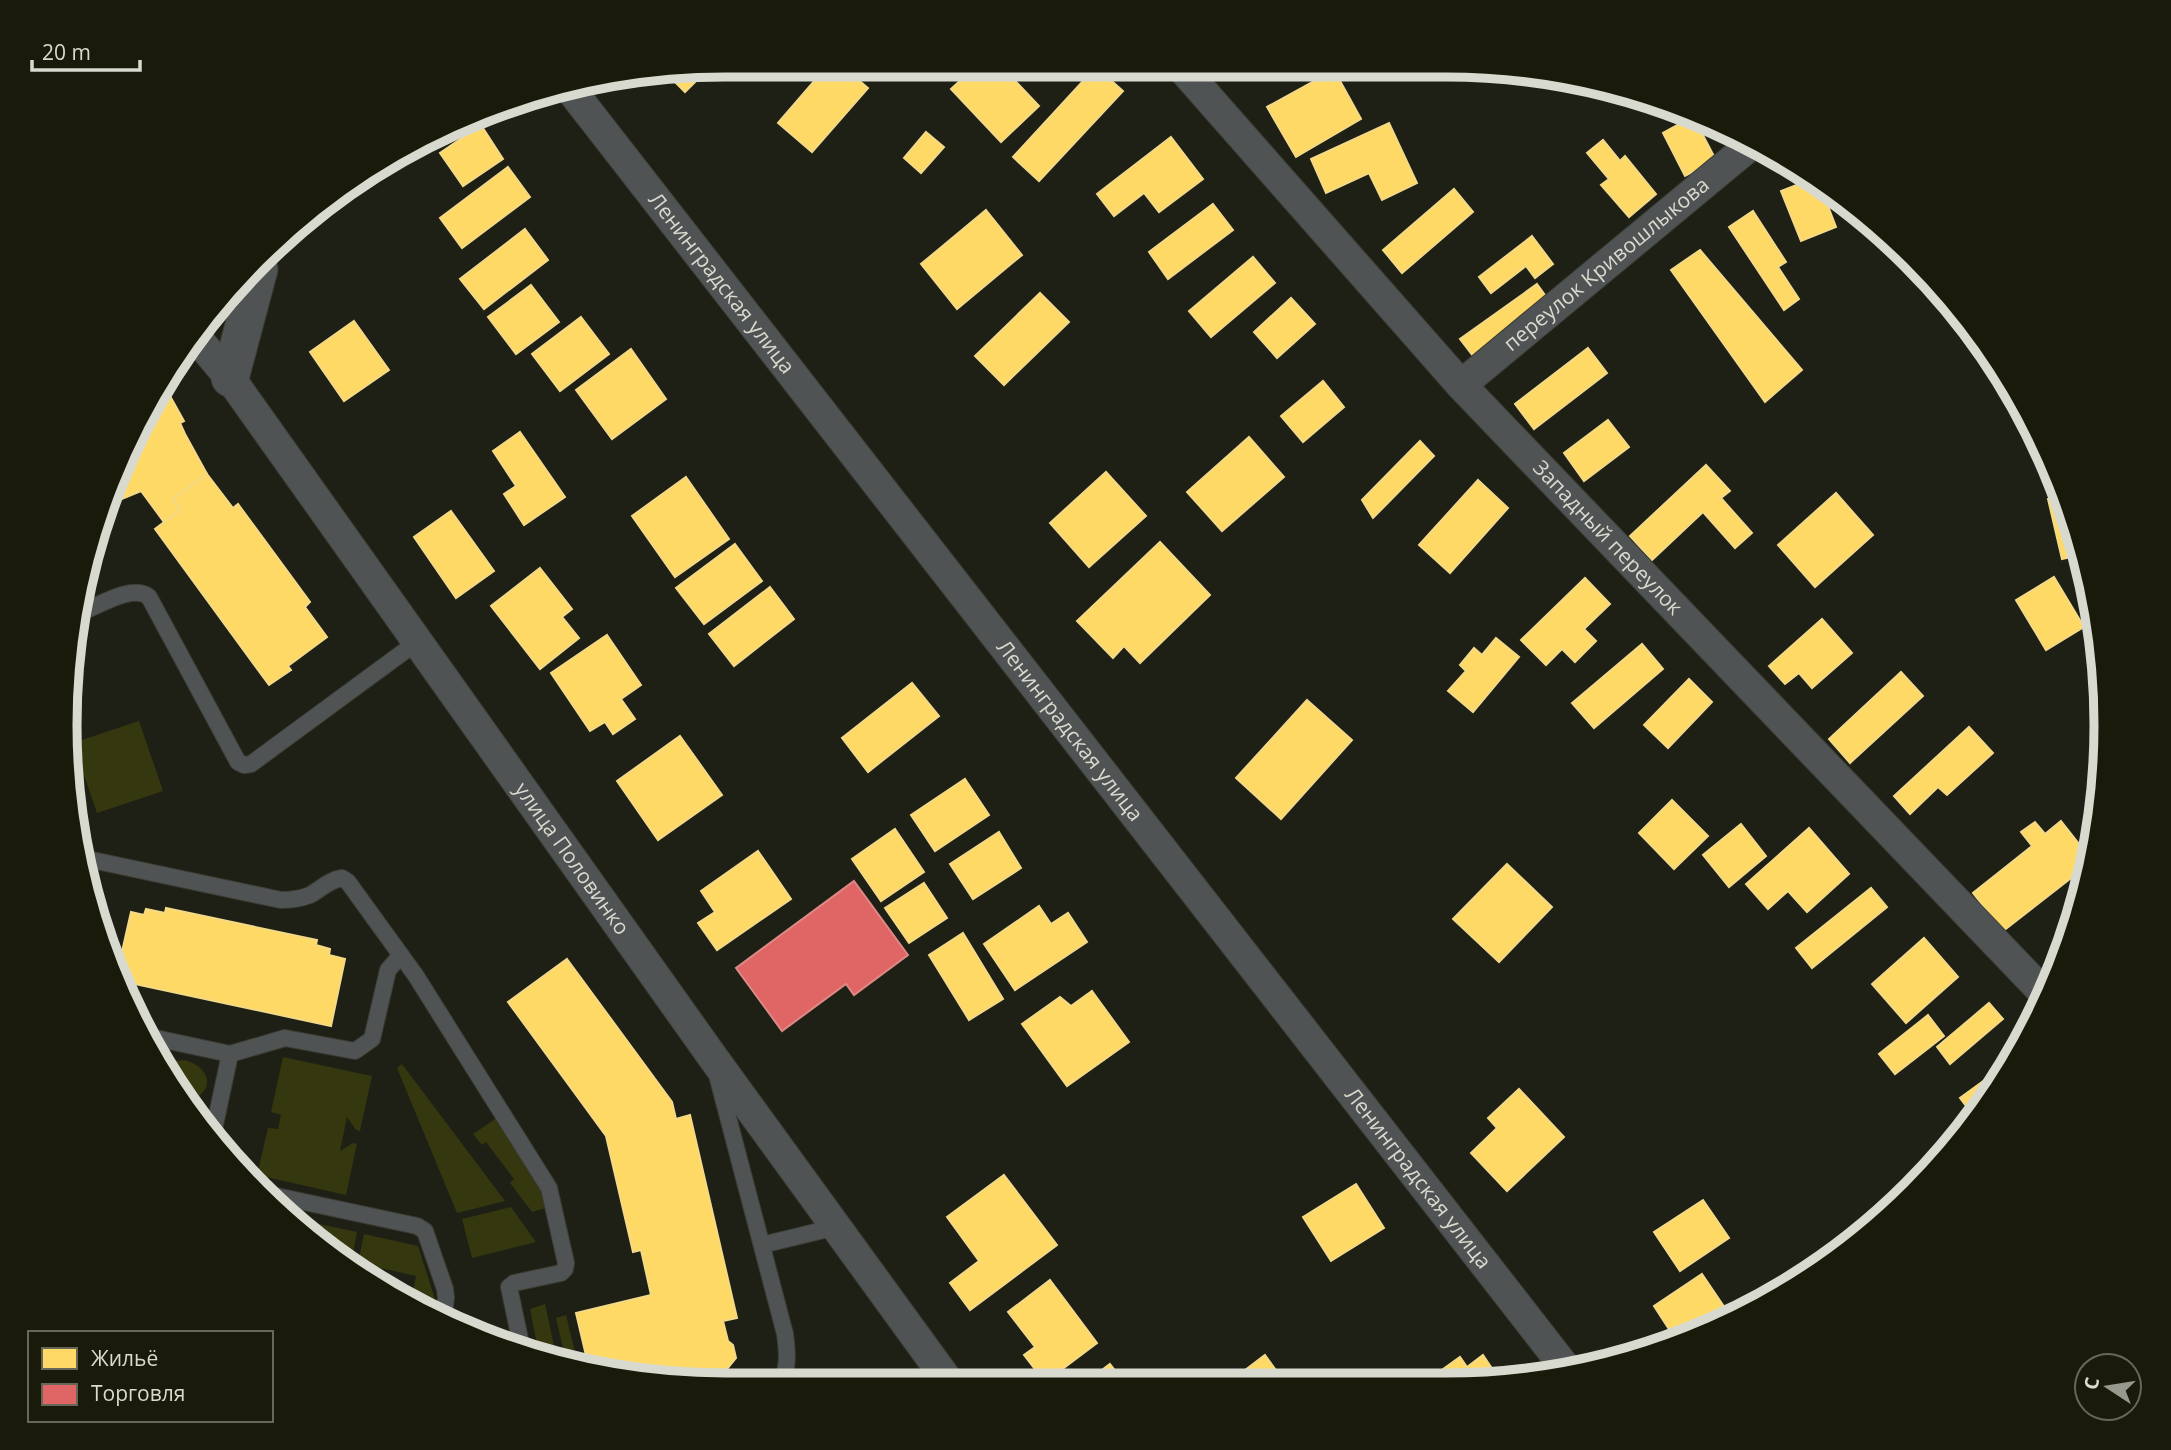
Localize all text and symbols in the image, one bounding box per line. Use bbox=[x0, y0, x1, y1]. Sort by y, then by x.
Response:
scale bar bbox=[32, 28, 140, 72]
text: 20 m bbox=[42, 38, 91, 66]
street label: переулок Кривошлыкова bbox=[1497, 170, 1714, 357]
street label: Ленинградская улица bbox=[643, 186, 802, 379]
street label: Западный переулок bbox=[1527, 454, 1689, 621]
street label: Ленинградская улица bbox=[991, 634, 1150, 827]
street label: улица Половинко bbox=[509, 776, 636, 940]
street label: Ленинградская улица bbox=[1339, 1081, 1498, 1274]
legend bbox=[28, 1331, 273, 1422]
text: Жильё bbox=[91, 1344, 158, 1372]
north arrow bbox=[2073, 1352, 2143, 1422]
text: С bbox=[2077, 1375, 2105, 1392]
text: Торговля bbox=[91, 1379, 185, 1407]

